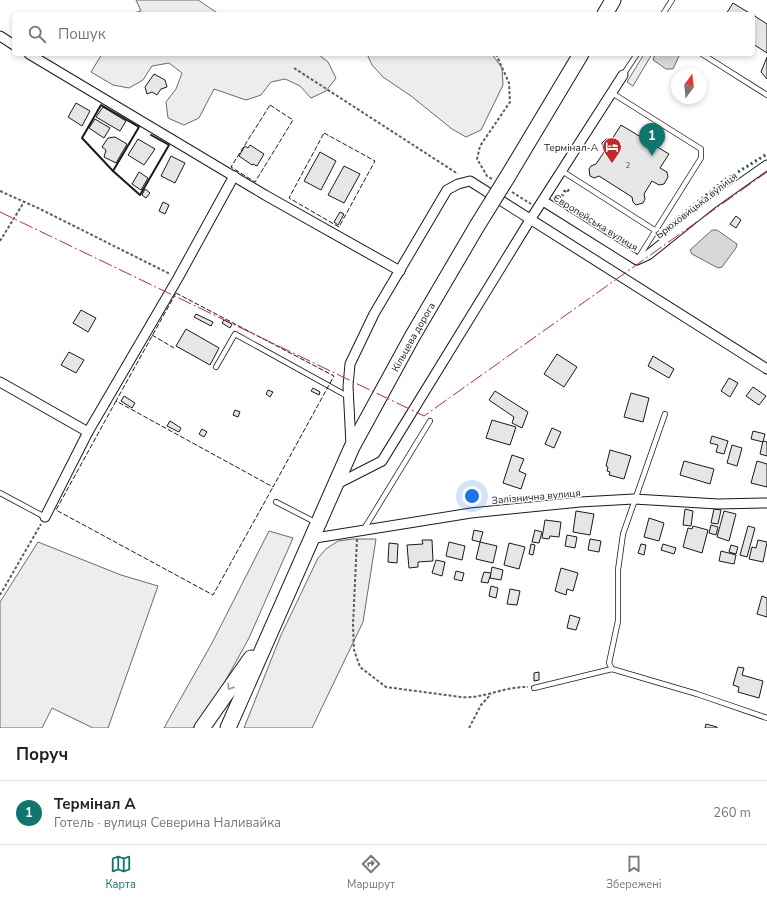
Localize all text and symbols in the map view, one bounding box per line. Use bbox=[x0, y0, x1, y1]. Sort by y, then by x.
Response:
search box bbox=[12, 12, 755, 56]
icon: search bbox=[26, 23, 48, 45]
text: Пошук bbox=[58, 24, 106, 44]
north arrow bbox=[671, 68, 707, 104]
pin: 1 bbox=[639, 123, 665, 156]
hotel icon: Термінал-А bbox=[601, 136, 623, 164]
place label: Термінал-А bbox=[544, 141, 599, 155]
house number: 2 bbox=[626, 160, 631, 171]
street label: Брюховицька вулиця bbox=[653, 169, 740, 242]
street label: Європейська вулиця bbox=[550, 191, 641, 255]
street label: Кільцева дорога bbox=[388, 300, 439, 374]
your location bbox=[462, 486, 482, 506]
street label: Залізнична вулиця bbox=[491, 486, 581, 508]
one-way arrow bbox=[227, 683, 235, 690]
text: Поруч bbox=[16, 743, 68, 766]
text: Термінал А bbox=[54, 794, 136, 814]
text: 1 bbox=[25, 804, 33, 822]
text: 260 m bbox=[713, 804, 751, 822]
text: Готель · вулиця Северина Наливайка bbox=[54, 814, 281, 832]
tab: Карта bbox=[106, 853, 136, 892]
tab: Маршрут bbox=[347, 853, 395, 892]
tab: Збережені bbox=[606, 853, 661, 892]

